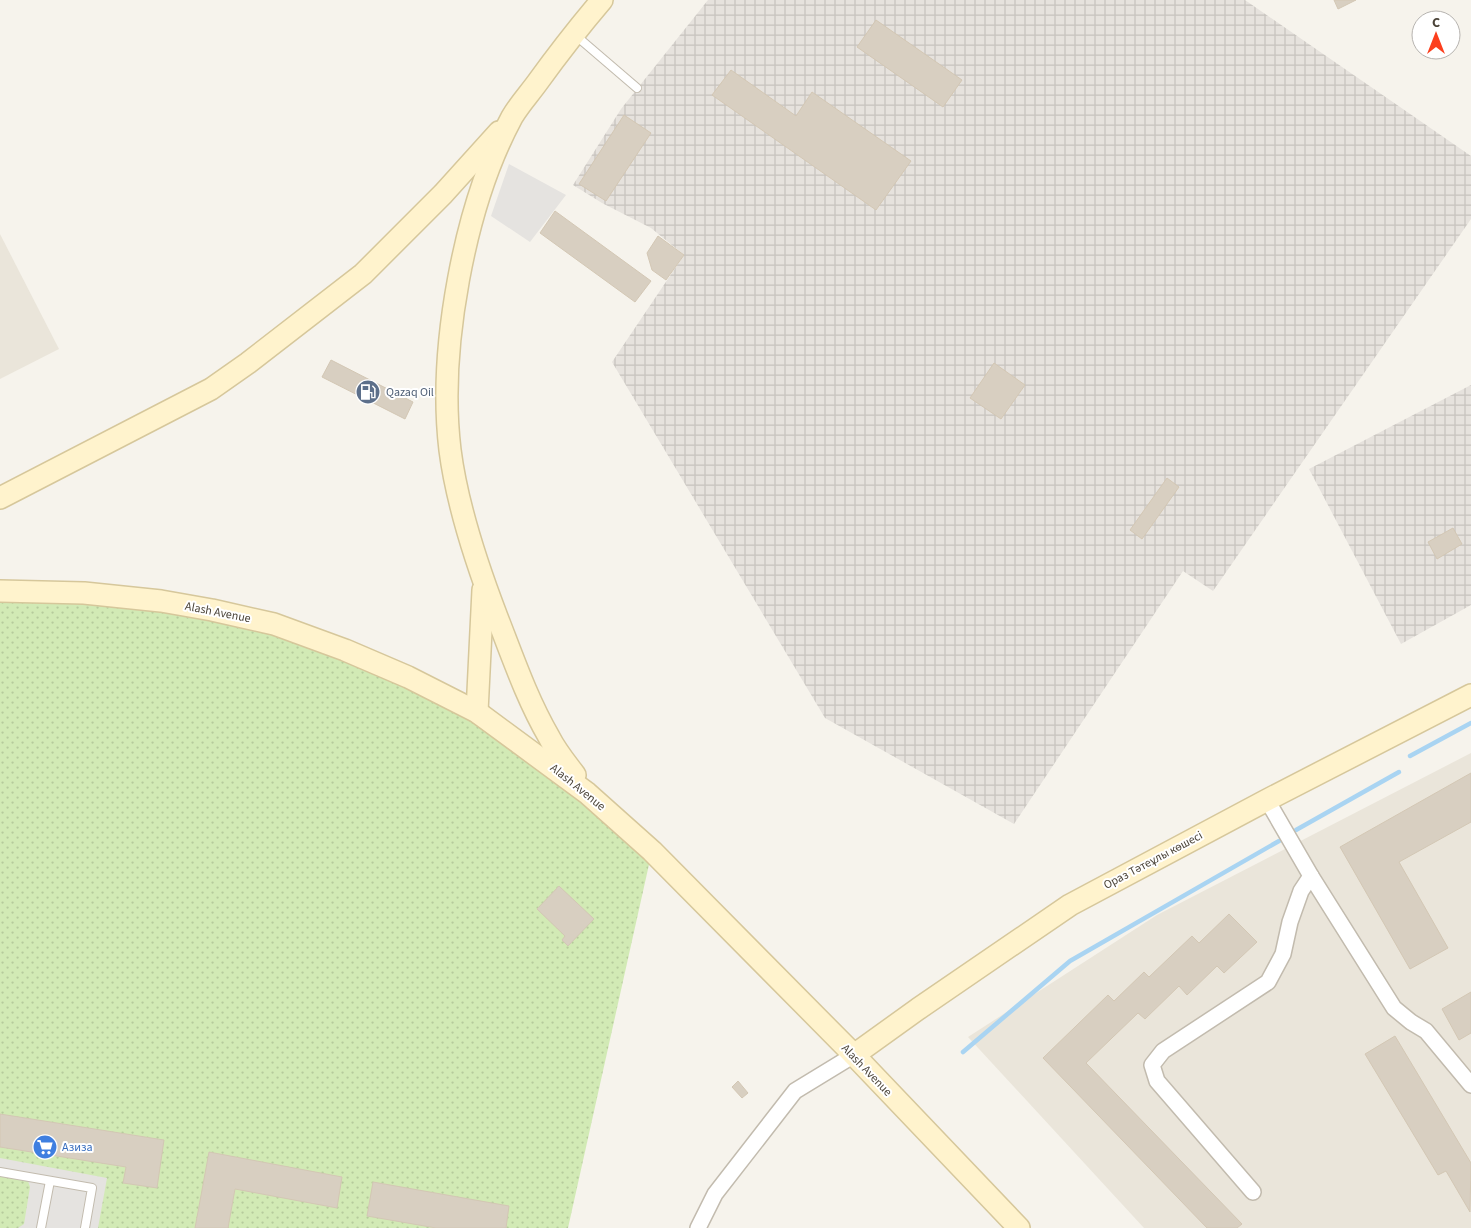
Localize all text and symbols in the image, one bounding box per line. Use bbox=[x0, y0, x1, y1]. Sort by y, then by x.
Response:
north arrow bbox=[1411, 10, 1461, 60]
text: С bbox=[1432, 13, 1440, 33]
fuel station icon: Qazaq Oil bbox=[355, 379, 381, 405]
place label: Qazaq Oil bbox=[386, 384, 434, 401]
street label: Alash Avenue bbox=[184, 598, 252, 627]
street label: Alash Avenue bbox=[546, 760, 609, 815]
street label: Ораз Тәтеұлы көшесі bbox=[1101, 827, 1206, 894]
street label: Alash Avenue bbox=[837, 1040, 896, 1100]
supermarket icon: Азиза bbox=[32, 1134, 58, 1160]
place label: Азиза bbox=[62, 1139, 92, 1156]

